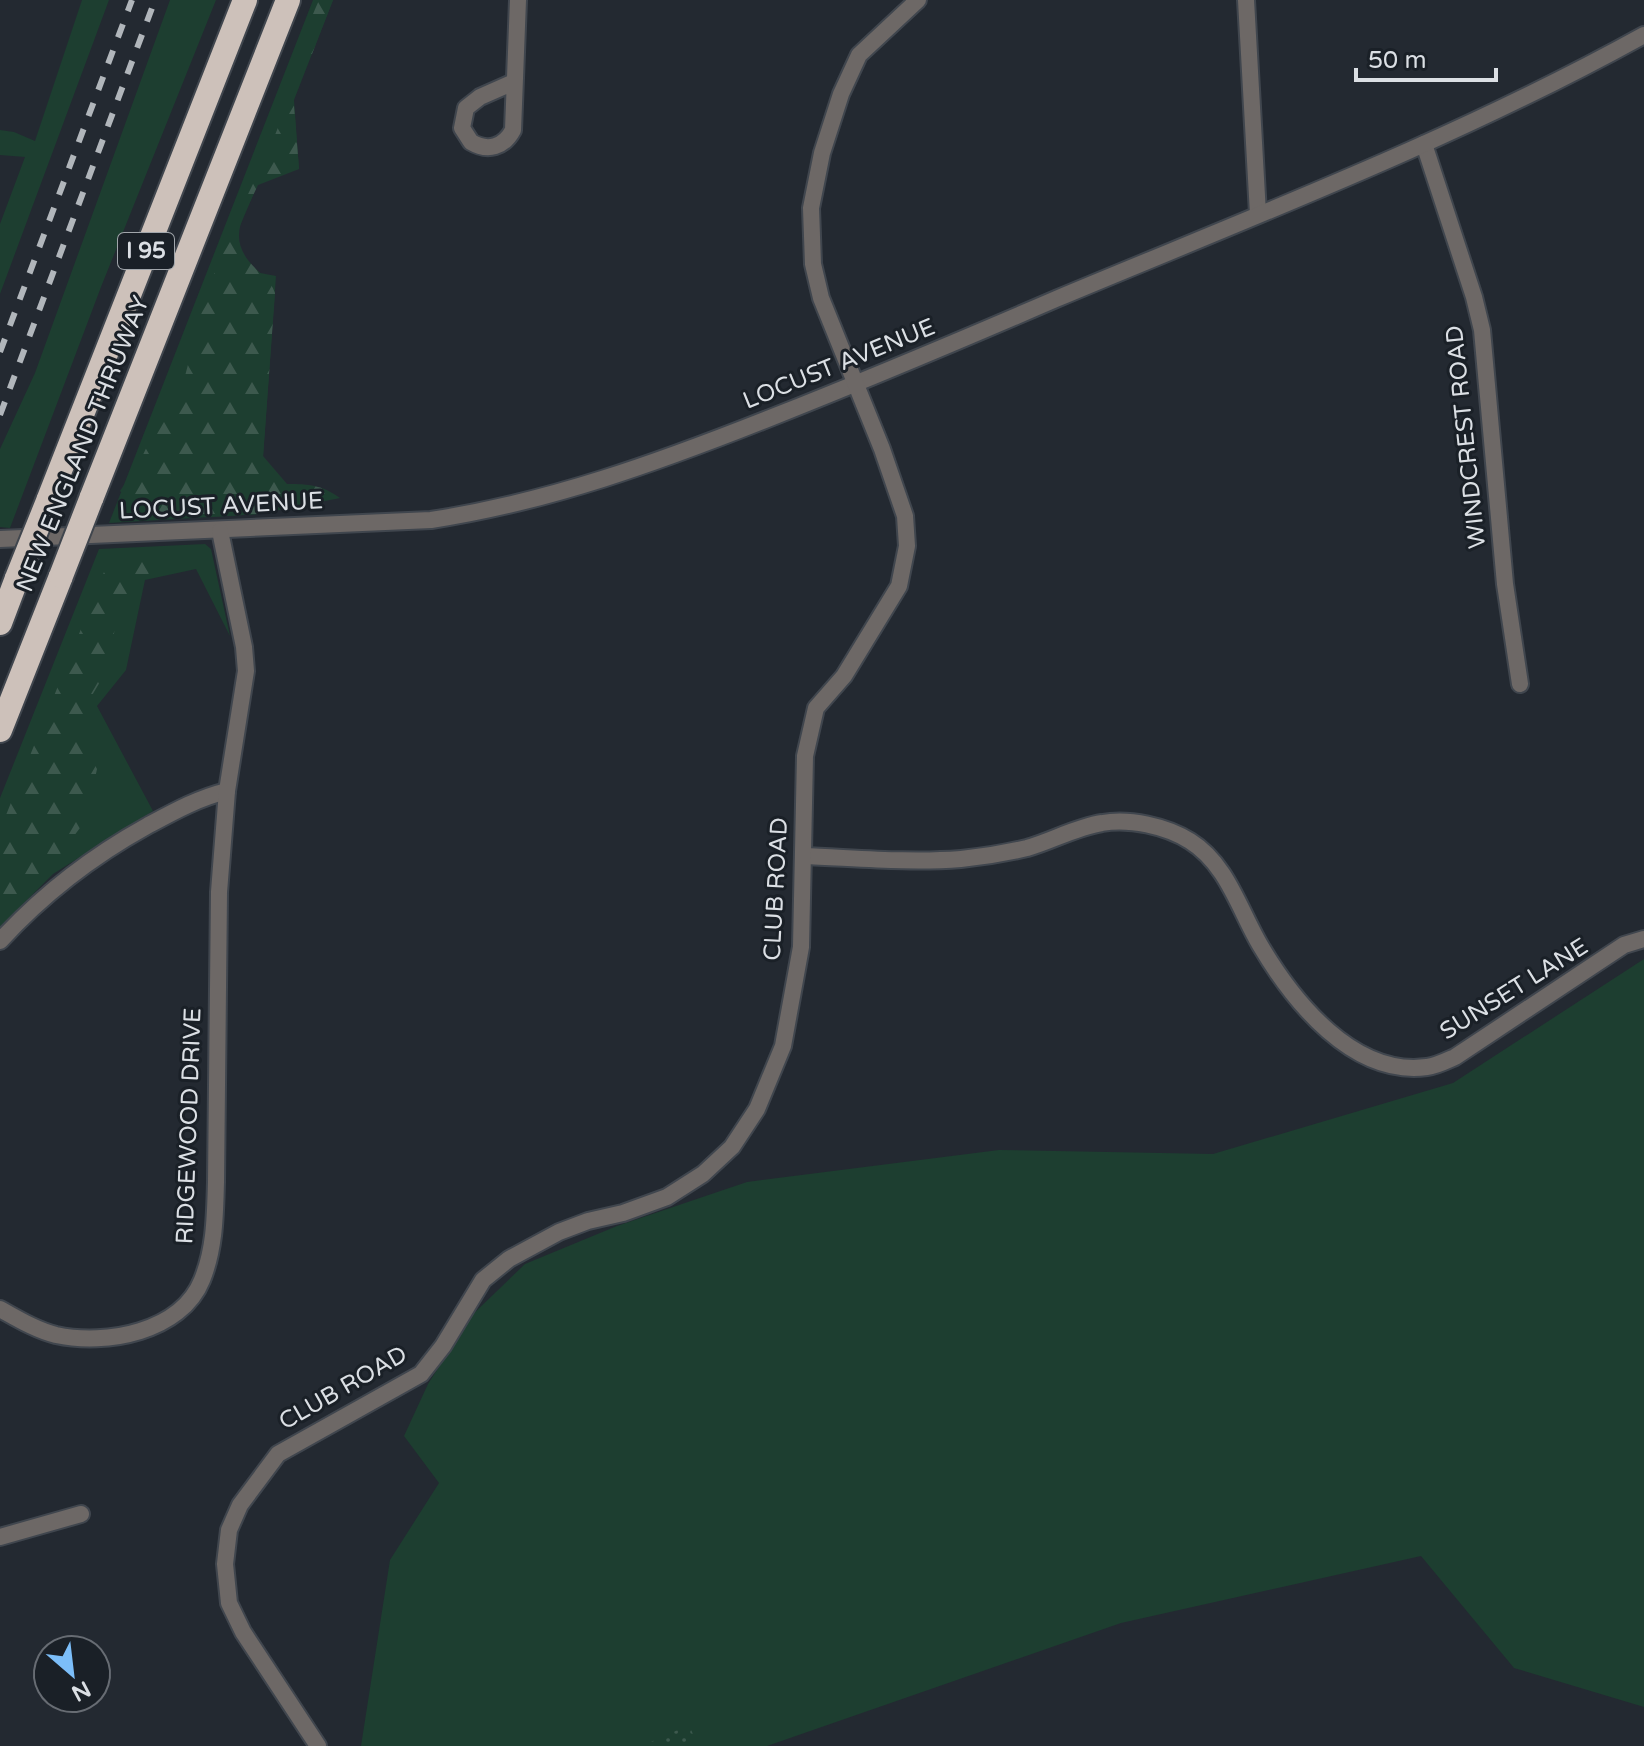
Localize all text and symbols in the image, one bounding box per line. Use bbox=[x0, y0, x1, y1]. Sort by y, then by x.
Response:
scale bar bbox=[1356, 32, 1496, 82]
text: 50 m bbox=[1368, 46, 1426, 75]
road number: I 95 bbox=[118, 233, 174, 269]
street label: NEW ENGLAND THRUWAY bbox=[10, 292, 156, 596]
street label: LOCUST AVENUE bbox=[739, 312, 939, 416]
street label: WINDCREST ROAD bbox=[1440, 324, 1492, 550]
street label: LOCUST AVENUE bbox=[118, 486, 324, 526]
street label: CLUB ROAD bbox=[758, 817, 794, 961]
street label: SUNSET LANE bbox=[1435, 932, 1593, 1046]
street label: RIDGEWOOD DRIVE bbox=[170, 1007, 208, 1245]
street label: CLUB ROAD bbox=[274, 1340, 412, 1436]
north arrow bbox=[32, 1634, 112, 1714]
text: N bbox=[67, 1675, 95, 1706]

